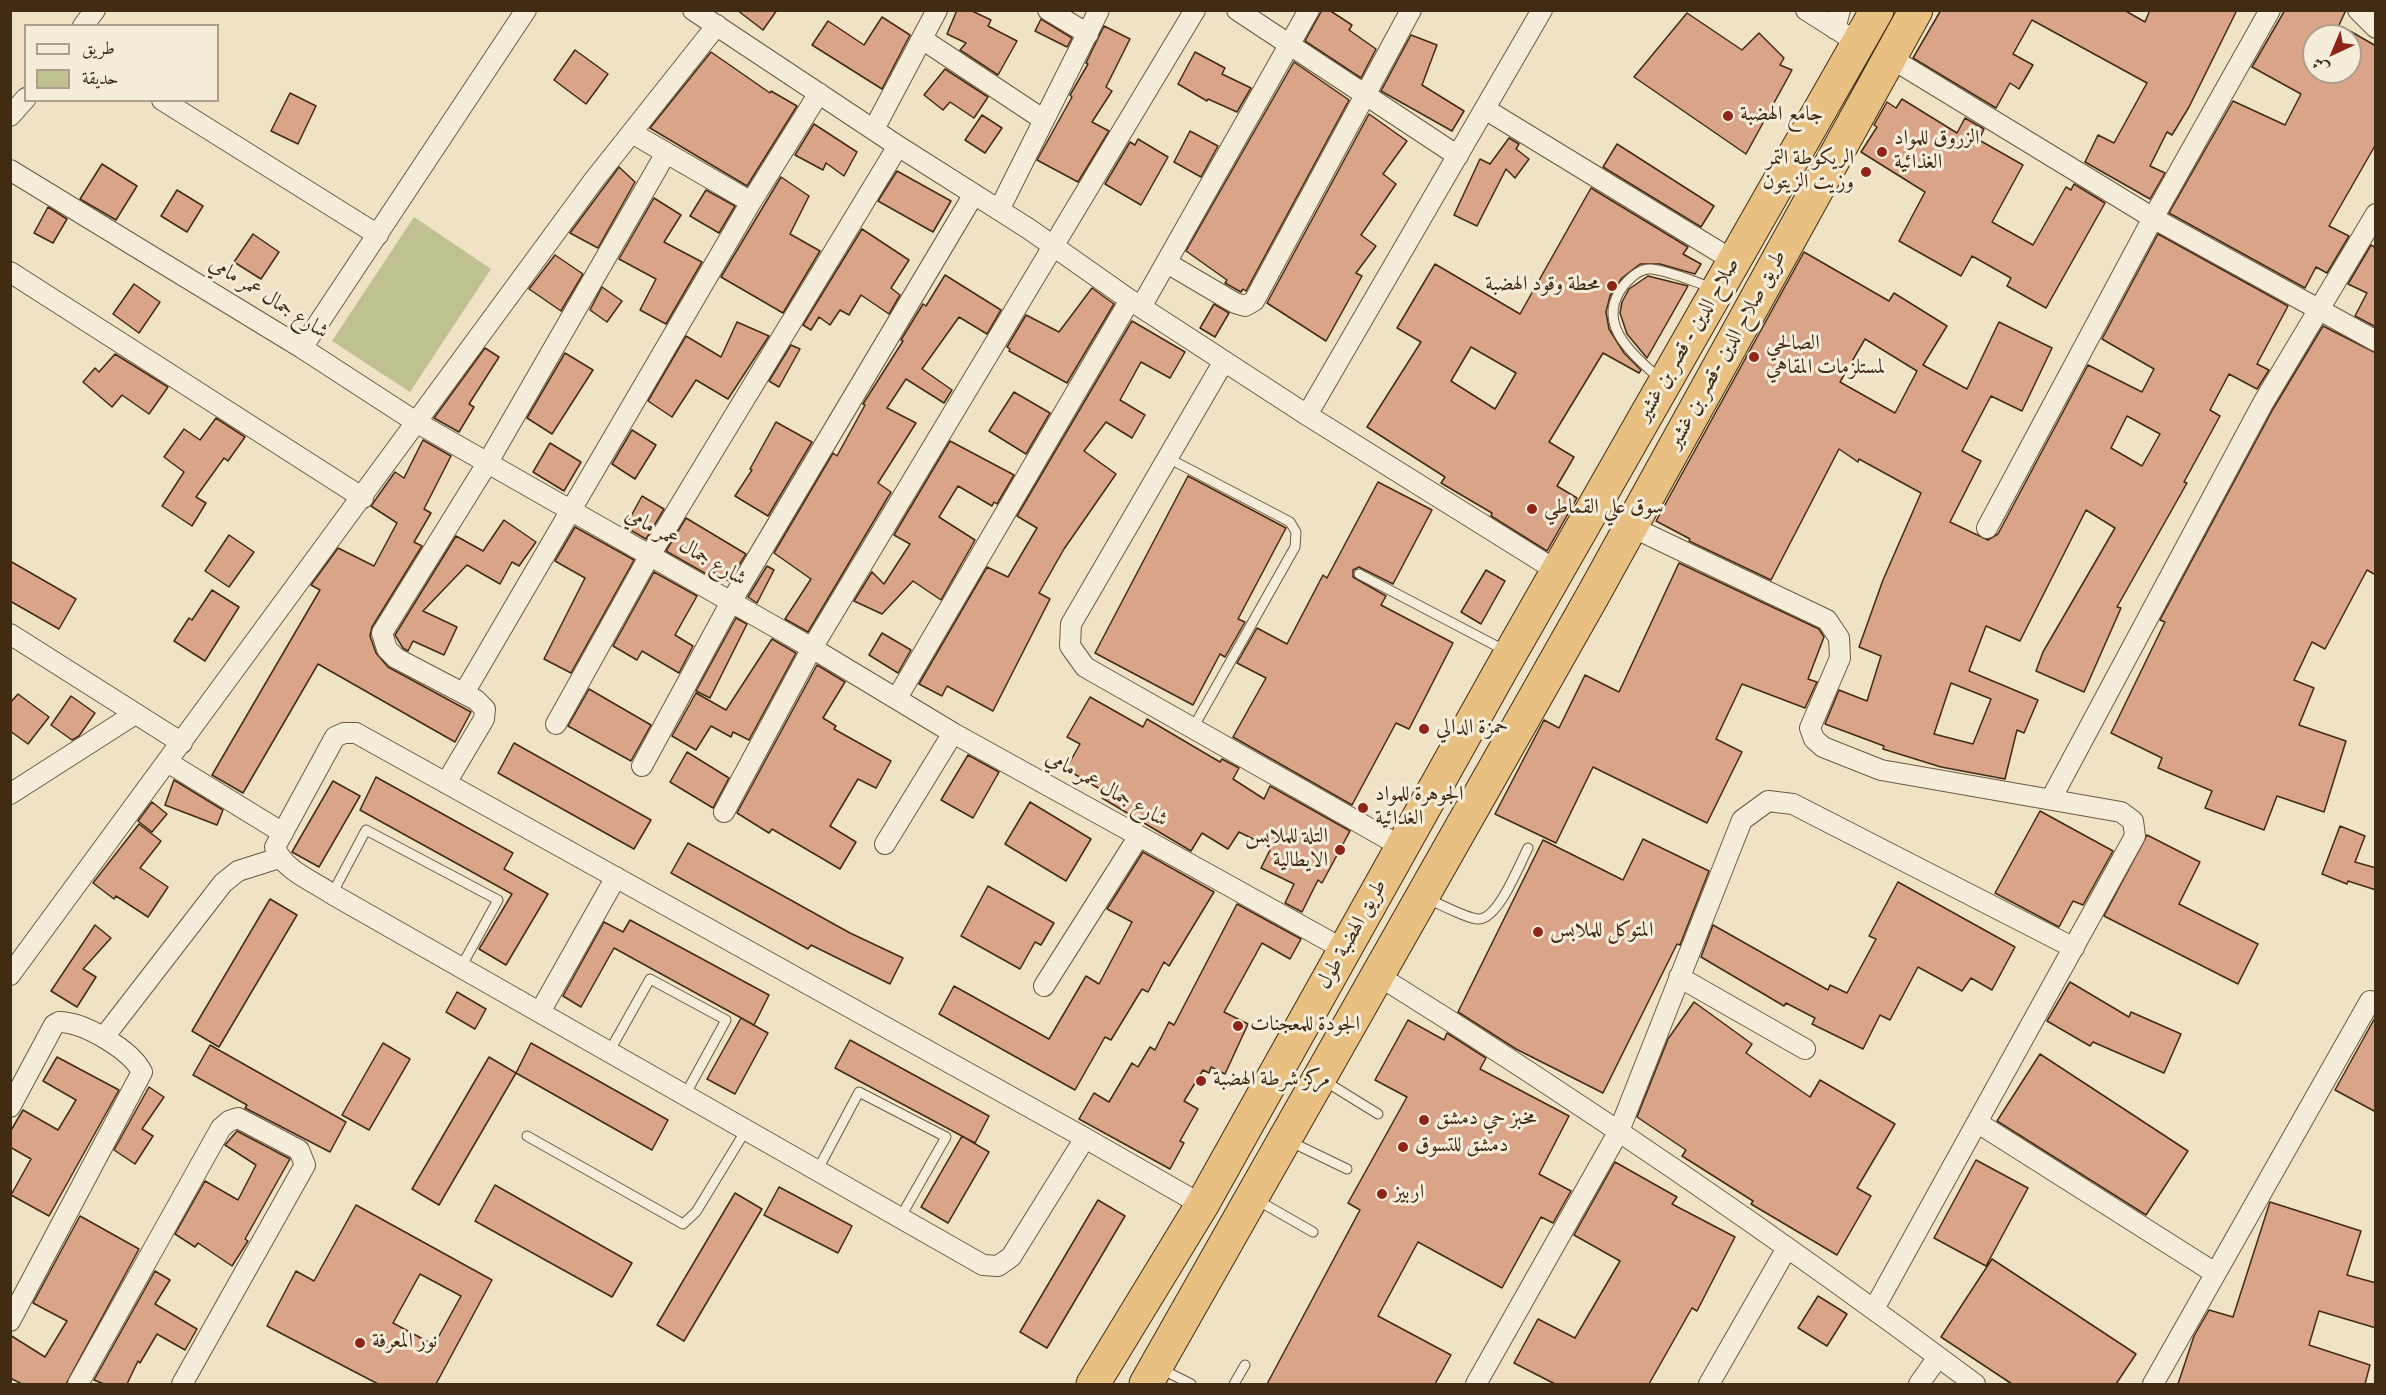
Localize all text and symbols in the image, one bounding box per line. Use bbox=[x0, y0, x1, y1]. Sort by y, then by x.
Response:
legend bbox=[24, 24, 219, 102]
north arrow bbox=[2302, 24, 2362, 84]
text: طريق bbox=[82, 38, 115, 60]
text: ش bbox=[2308, 53, 2334, 78]
text: حديقة bbox=[82, 68, 118, 90]
place label: جامع الهضبة bbox=[1740, 103, 1823, 129]
marker: جامع الهضبة bbox=[1721, 109, 1735, 123]
place label: الزروق للمواد الغذائية bbox=[1894, 127, 1980, 177]
marker: الزروق للمواد الغذائية bbox=[1875, 145, 1889, 159]
place label: الريكوطة التمر وزيت الزيتون bbox=[1763, 147, 1854, 197]
marker: الريكوطة التمر وزيت الزيتون bbox=[1859, 165, 1873, 179]
street label: طريق صلاح الدين -قصر بن غشير bbox=[1663, 246, 1793, 454]
street label: شارع جمال عمر مامي bbox=[204, 252, 332, 346]
street label: صلاح الدين - قصر بن غشير bbox=[1632, 254, 1746, 426]
place label: محطة وقود الهضبة bbox=[1485, 273, 1600, 299]
marker: محطة وقود الهضبة bbox=[1605, 279, 1619, 293]
place label: الصالحي لمستلزمات المقاهي bbox=[1766, 332, 1885, 382]
marker: الصالحي لمستلزمات المقاهي bbox=[1747, 350, 1761, 364]
place label: سوق علي القماطي bbox=[1544, 496, 1664, 522]
marker: سوق علي القماطي bbox=[1525, 502, 1539, 516]
street label: شارع جمال عمر مامي bbox=[620, 503, 750, 593]
place label: حمزة الدالي bbox=[1436, 716, 1508, 742]
marker: حمزة الدالي bbox=[1417, 722, 1431, 736]
street label: شارع جمال عمر مامي bbox=[1040, 746, 1172, 834]
place label: الجوهرة للمواد الغدائية bbox=[1375, 783, 1464, 833]
marker: الجوهرة للمواد الغدائية bbox=[1356, 801, 1370, 815]
place label: التلة للملابس الايطالية bbox=[1245, 825, 1328, 875]
marker: التلة للملابس الايطالية bbox=[1333, 843, 1347, 857]
street label: طريق الهضبة طول bbox=[1312, 876, 1394, 994]
place label: المتوكل للملابس bbox=[1550, 919, 1653, 945]
marker: المتوكل للملابس bbox=[1531, 925, 1545, 939]
place label: الجودة للمعجنات bbox=[1250, 1013, 1360, 1039]
marker: الجودة للمعجنات bbox=[1231, 1019, 1245, 1033]
place label: مركز شرطة الهضبة bbox=[1213, 1068, 1330, 1094]
marker: مركز شرطة الهضبة bbox=[1194, 1074, 1208, 1088]
place label: مخبز حي دمشق bbox=[1436, 1107, 1536, 1133]
marker: مخبز حي دمشق bbox=[1417, 1113, 1431, 1127]
place label: دمشق للتسوق bbox=[1415, 1134, 1508, 1160]
marker: دمشق للتسوق bbox=[1396, 1140, 1410, 1154]
place label: اربيز bbox=[1394, 1181, 1424, 1207]
marker: اربيز bbox=[1375, 1187, 1389, 1201]
place label: نور المعرفة bbox=[372, 1330, 437, 1356]
marker: نور المعرفة bbox=[353, 1336, 367, 1350]

